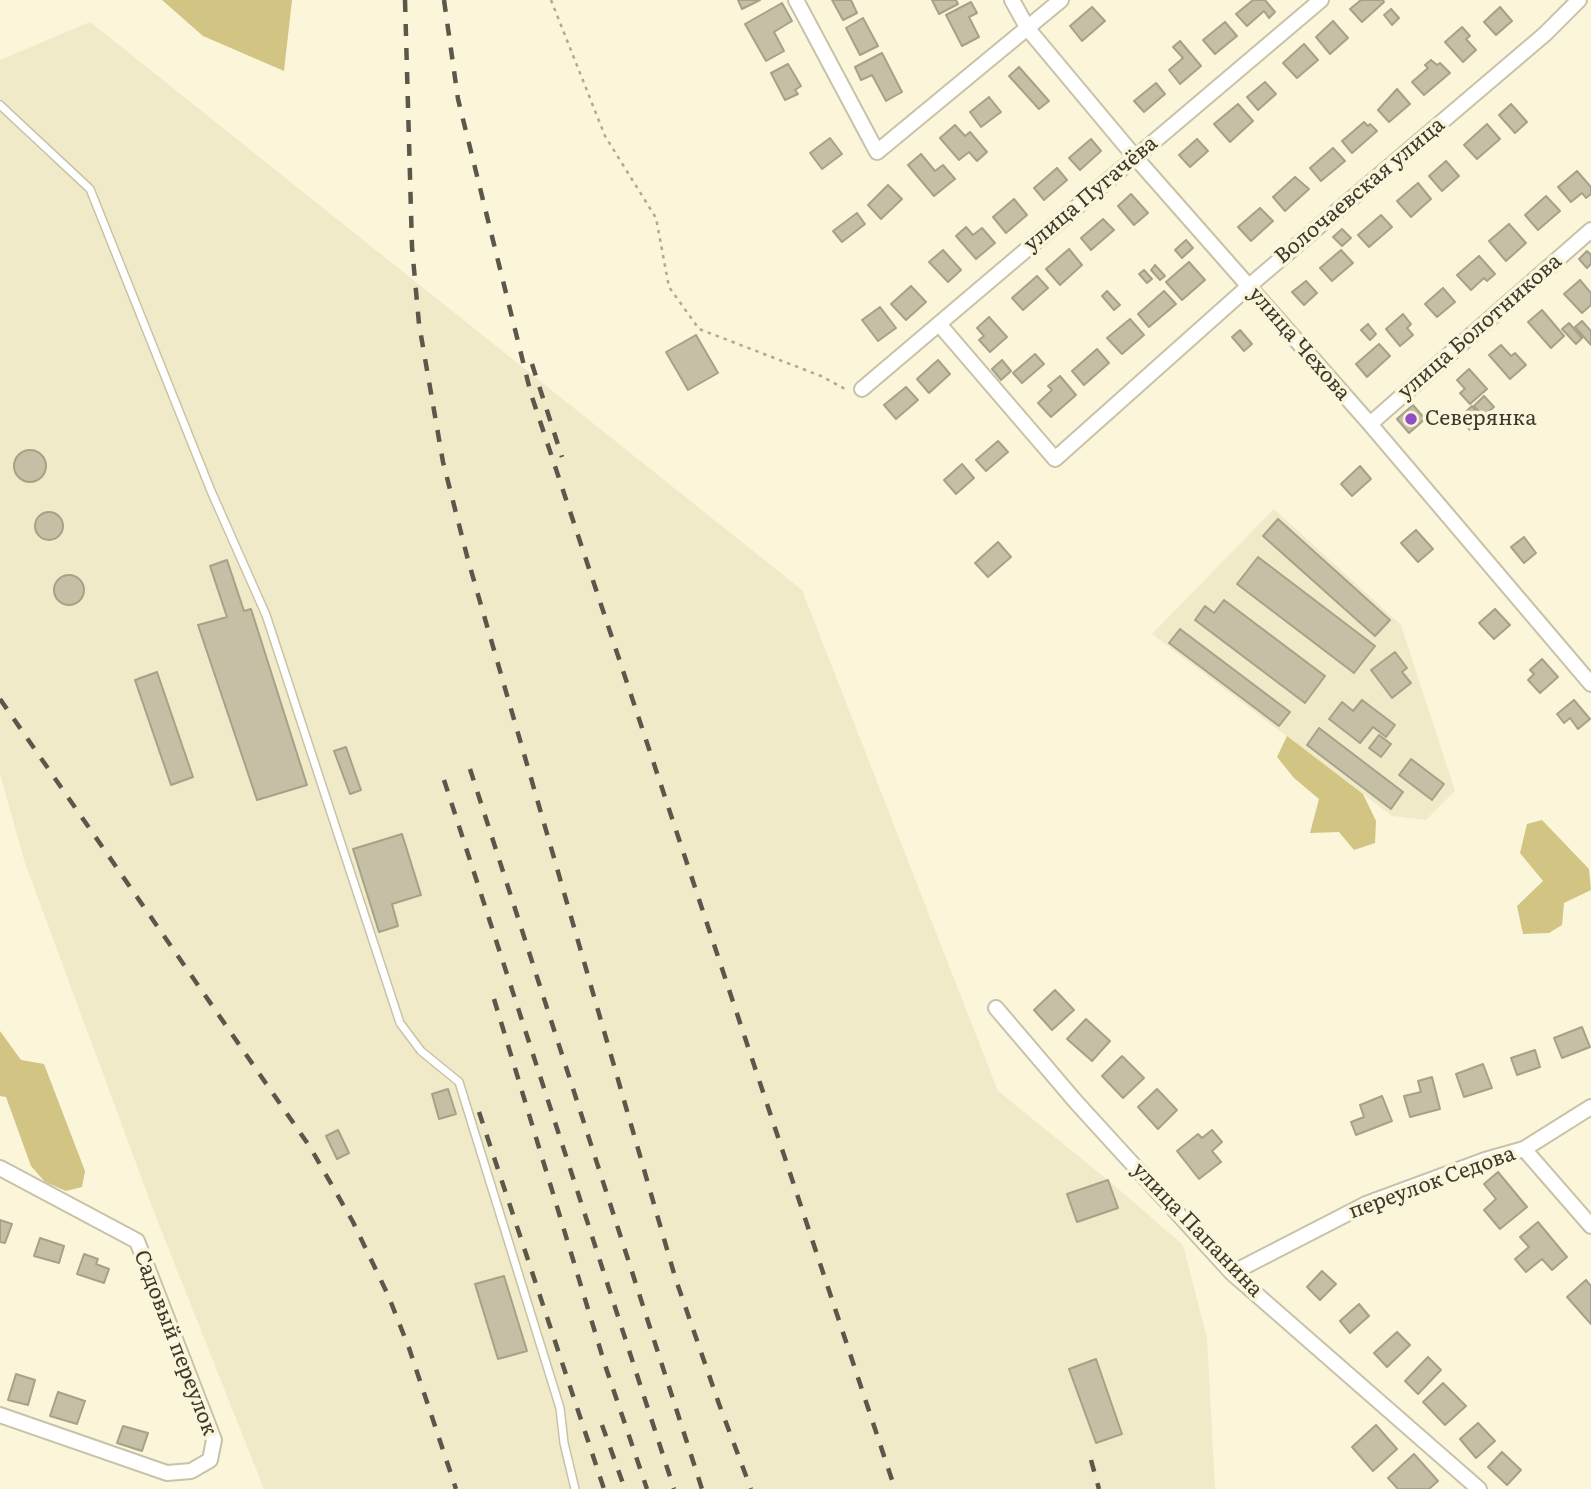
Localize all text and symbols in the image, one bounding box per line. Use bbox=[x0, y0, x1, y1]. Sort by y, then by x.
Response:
street label: Волочаевская улица bbox=[1270, 112, 1450, 270]
street label: улица Пугачёва bbox=[1019, 131, 1163, 257]
street label: улица Болотникова bbox=[1393, 249, 1567, 405]
street label: улица Чехова bbox=[1243, 282, 1355, 406]
place label: Северянка bbox=[1425, 406, 1537, 432]
marker: Северянка bbox=[1403, 411, 1419, 427]
street label: переулок Седова bbox=[1345, 1141, 1519, 1225]
street label: улица Папанина bbox=[1126, 1157, 1268, 1303]
street label: Садовый переулок bbox=[128, 1247, 222, 1439]

